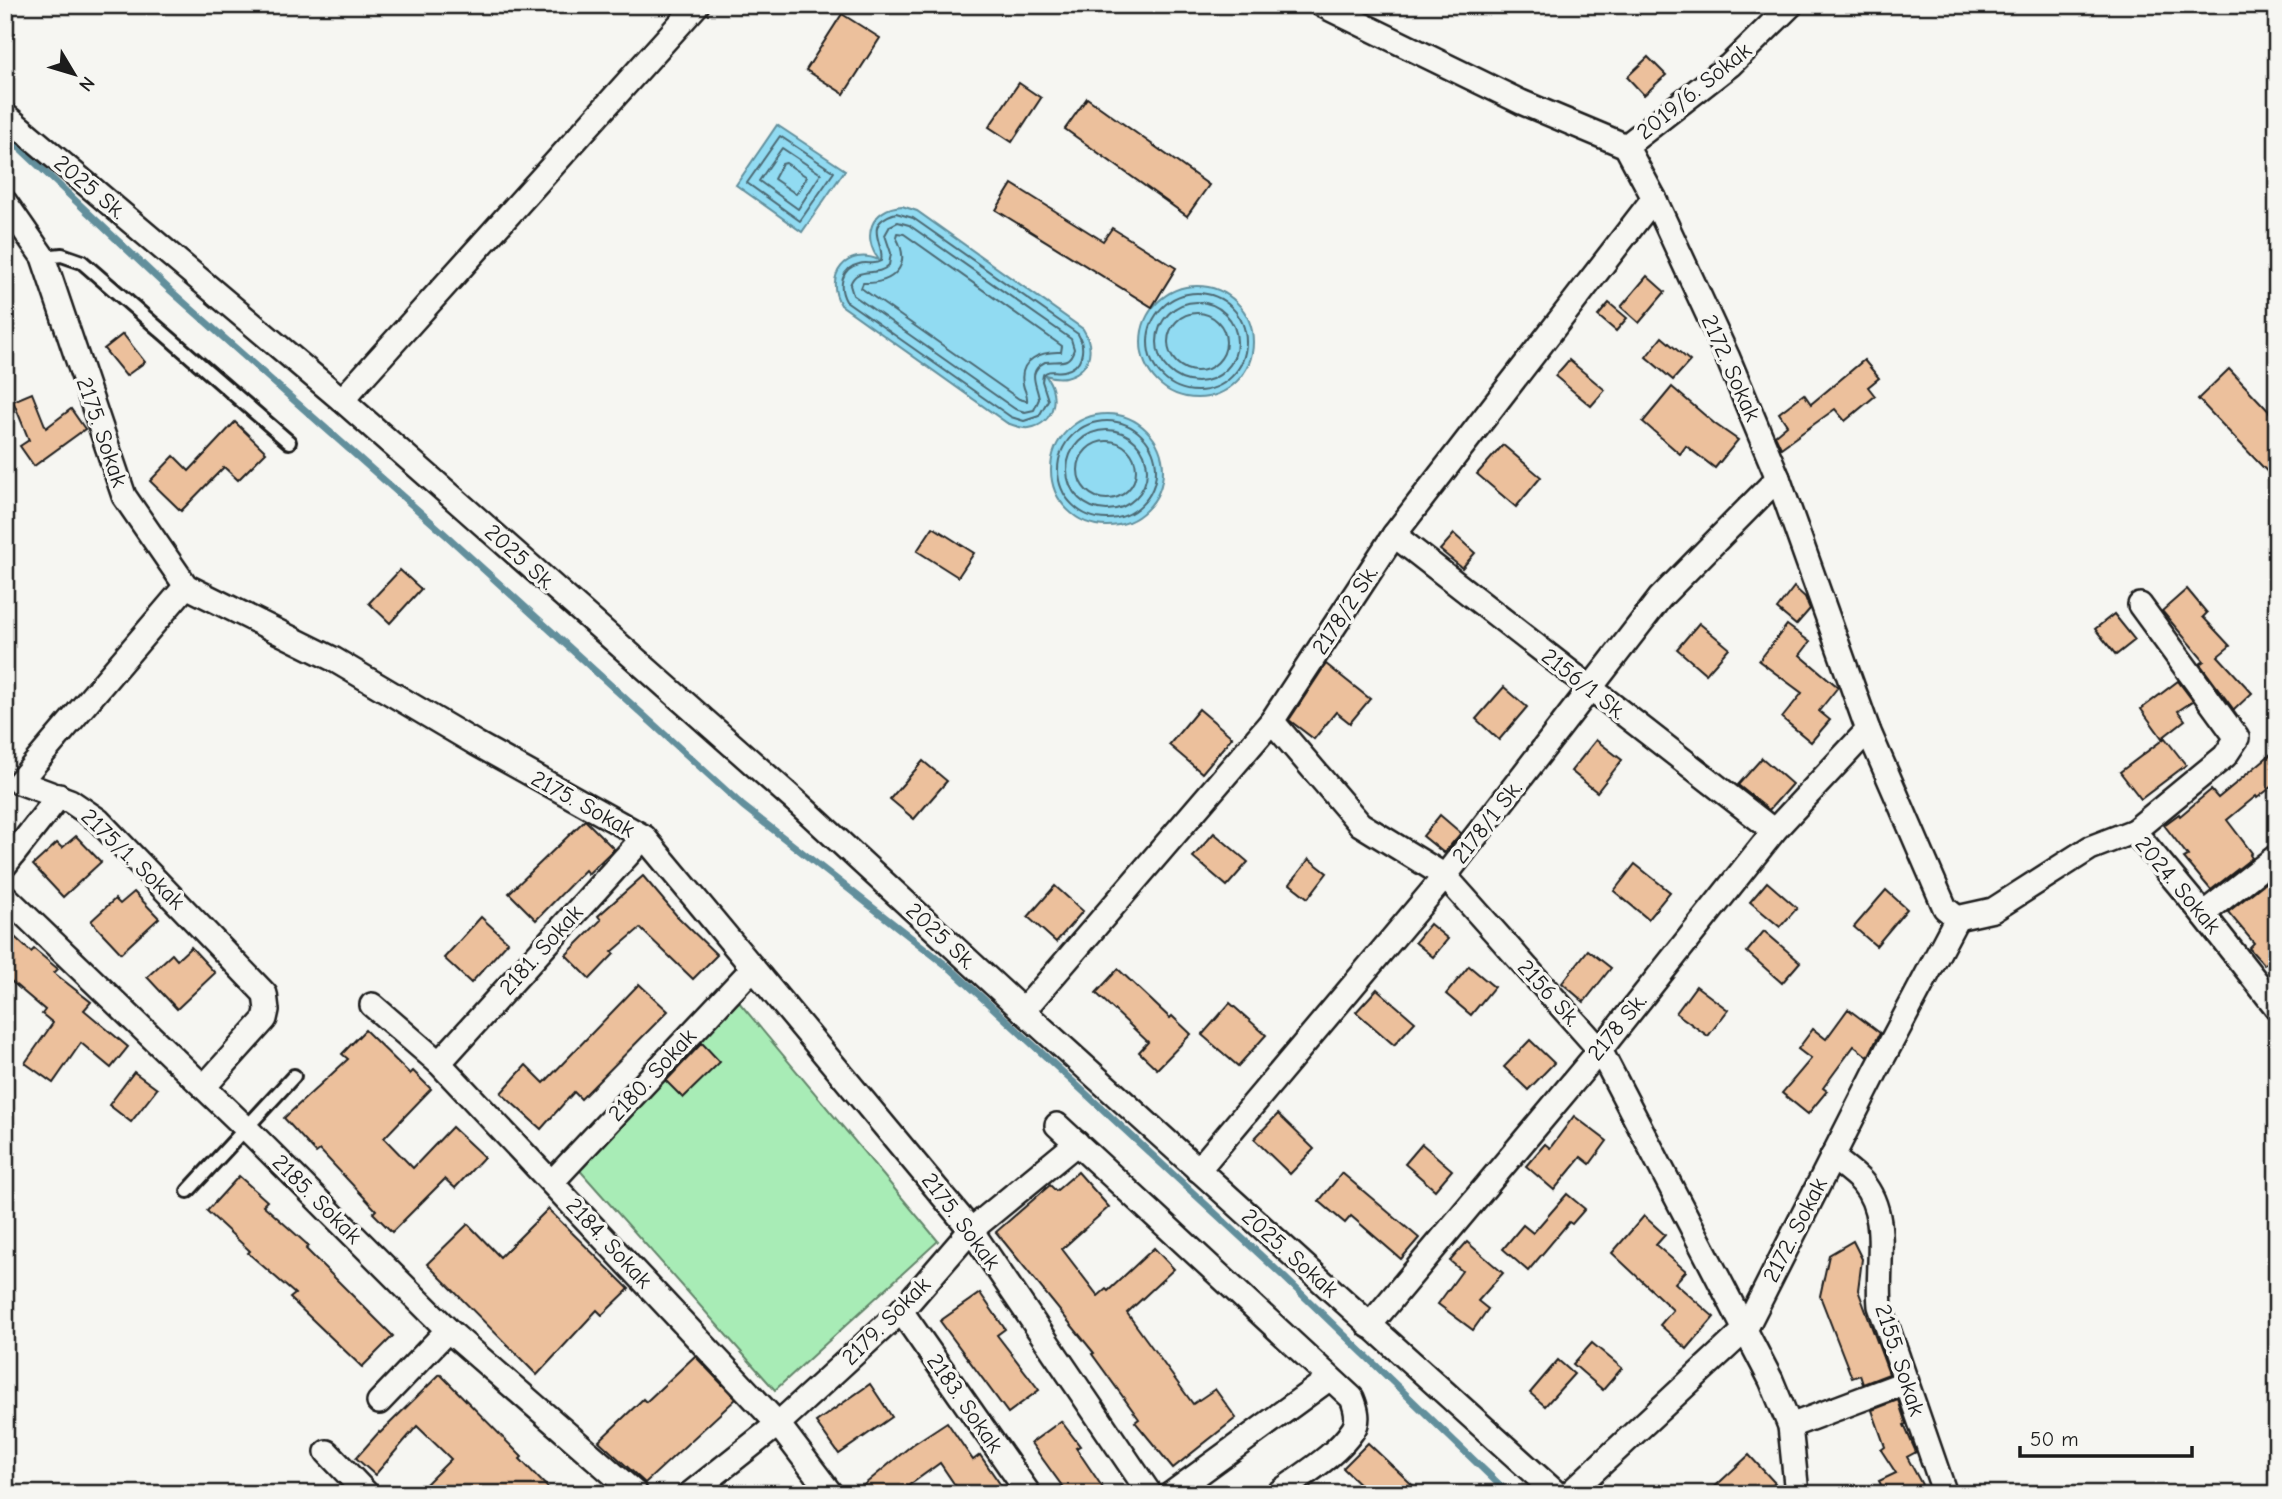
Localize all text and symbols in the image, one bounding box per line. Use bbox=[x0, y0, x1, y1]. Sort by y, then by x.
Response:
street label: 2019/6. Sokak bbox=[1631, 37, 1757, 145]
north arrow bbox=[38, 38, 108, 108]
text: N bbox=[74, 72, 99, 96]
street label: 2025 Sk. bbox=[49, 149, 131, 225]
street label: 2172. Sokak bbox=[1696, 311, 1766, 425]
street label: 2175. Sokak bbox=[71, 374, 133, 490]
street label: 2025 Sk. bbox=[479, 518, 561, 596]
street label: 2178/2 Sk. bbox=[1306, 560, 1384, 660]
street label: 2156/1 Sk. bbox=[1536, 643, 1632, 725]
street label: 2175. Sokak bbox=[527, 765, 639, 843]
street label: 2178/1 Sk. bbox=[1446, 775, 1528, 869]
street label: 2175/1. Sokak bbox=[76, 803, 190, 915]
street label: 2024. Sokak bbox=[2129, 831, 2227, 939]
street label: 2025 Sk. bbox=[901, 897, 981, 975]
street label: 2181. Sokak bbox=[494, 899, 588, 1001]
street label: 2156 Sk. bbox=[1512, 954, 1586, 1032]
street label: 2178 Sk. bbox=[1582, 988, 1652, 1066]
street label: 2180. Sokak bbox=[602, 1023, 702, 1127]
street label: 2185. Sokak bbox=[267, 1149, 367, 1249]
street label: 2175. Sokak bbox=[916, 1167, 1006, 1275]
street label: 2172. Sokak bbox=[1757, 1173, 1833, 1287]
street label: 2184. Sokak bbox=[560, 1192, 658, 1294]
street label: 2025. Sokak bbox=[1236, 1203, 1344, 1303]
street label: 2179. Sokak bbox=[836, 1271, 936, 1371]
street label: 2155. Sokak bbox=[1869, 1301, 1931, 1419]
street label: 2183. Sokak bbox=[921, 1348, 1009, 1458]
scale bar bbox=[2020, 1415, 2191, 1459]
text: 50 m bbox=[2030, 1427, 2079, 1451]

